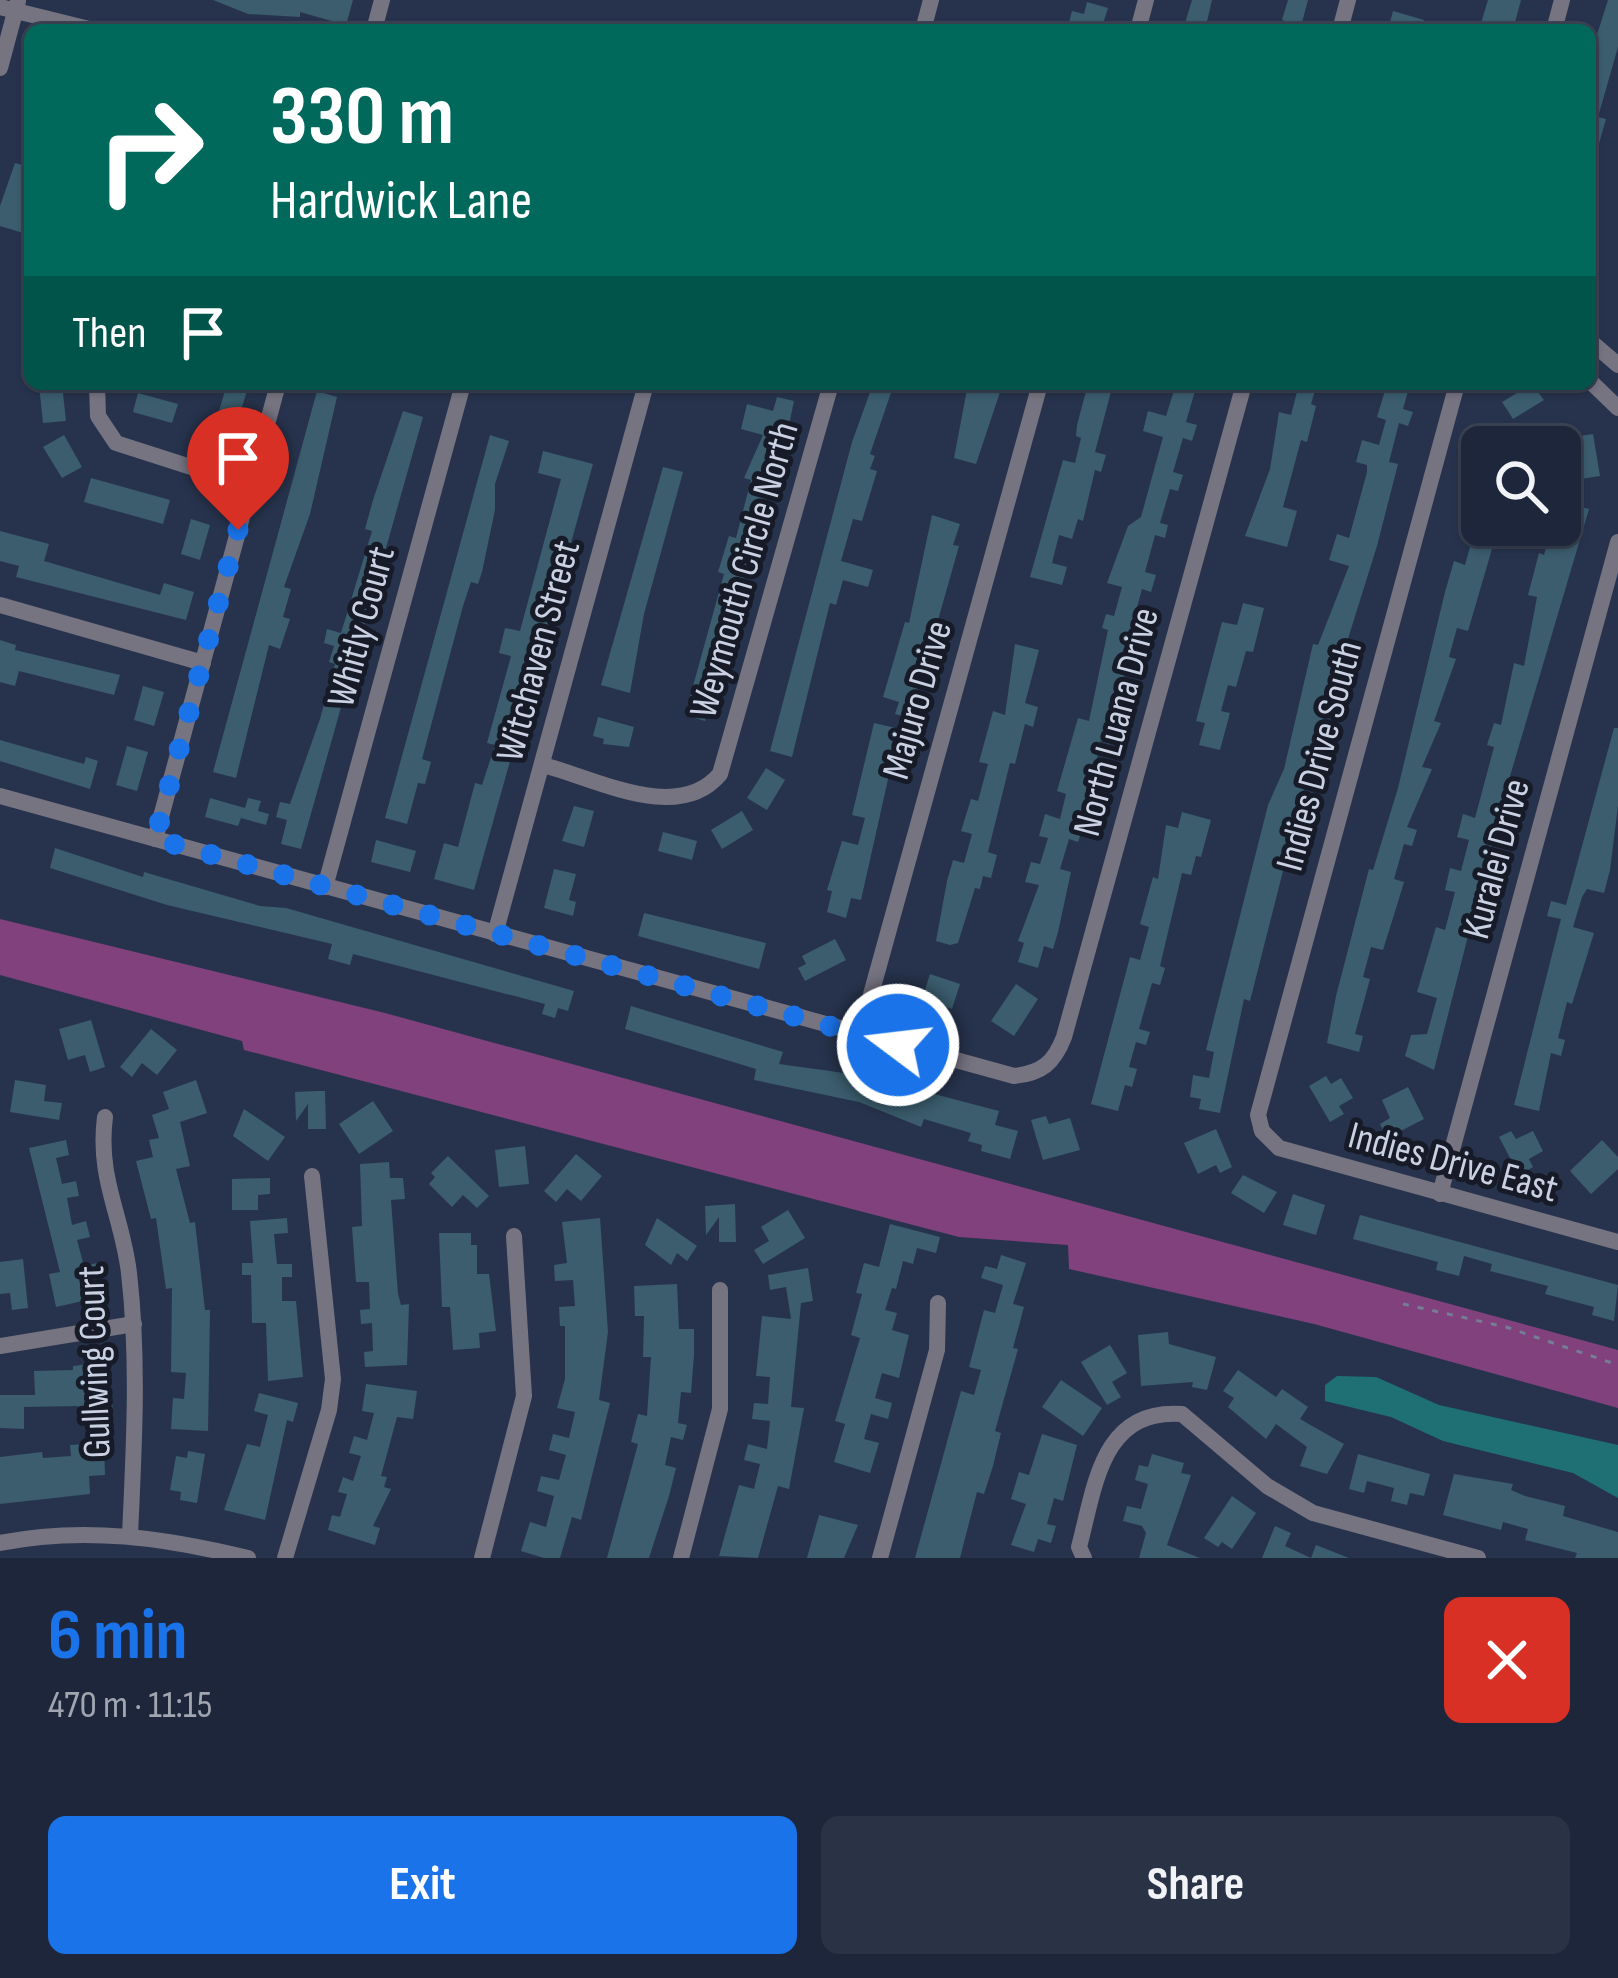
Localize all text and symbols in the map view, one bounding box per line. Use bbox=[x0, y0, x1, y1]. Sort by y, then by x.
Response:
text: 330 m bbox=[270, 67, 454, 168]
icon: right bbox=[72, 72, 228, 228]
text: Hardwick Lane bbox=[270, 169, 532, 234]
icon: arrive bbox=[170, 300, 236, 366]
text: Then bbox=[72, 306, 146, 361]
pin bbox=[187, 407, 289, 530]
street label: Weymouth Circle North bbox=[680, 417, 810, 723]
icon: arrive bbox=[205, 425, 271, 491]
map controls bbox=[1461, 426, 1581, 546]
button: search bbox=[1461, 426, 1581, 546]
street label: Witchaven Street bbox=[487, 535, 591, 767]
street label: Whitly Court bbox=[318, 542, 406, 712]
street label: North Luana Drive bbox=[1064, 603, 1170, 841]
street label: Majuro Drive bbox=[873, 615, 963, 785]
street label: Indies Drive South bbox=[1267, 636, 1373, 876]
street label: Kuralei Drive bbox=[1453, 774, 1541, 944]
position arrow bbox=[835, 982, 961, 1108]
street label: Indies Drive East bbox=[1343, 1113, 1563, 1213]
street label: Gullwing Court bbox=[68, 1265, 122, 1459]
text: 6 min bbox=[48, 1593, 188, 1680]
button: close bbox=[1444, 1597, 1570, 1723]
text: 470 m · 11:15 bbox=[48, 1682, 212, 1729]
button: Exit bbox=[48, 1816, 797, 1954]
button: Share bbox=[821, 1816, 1570, 1954]

